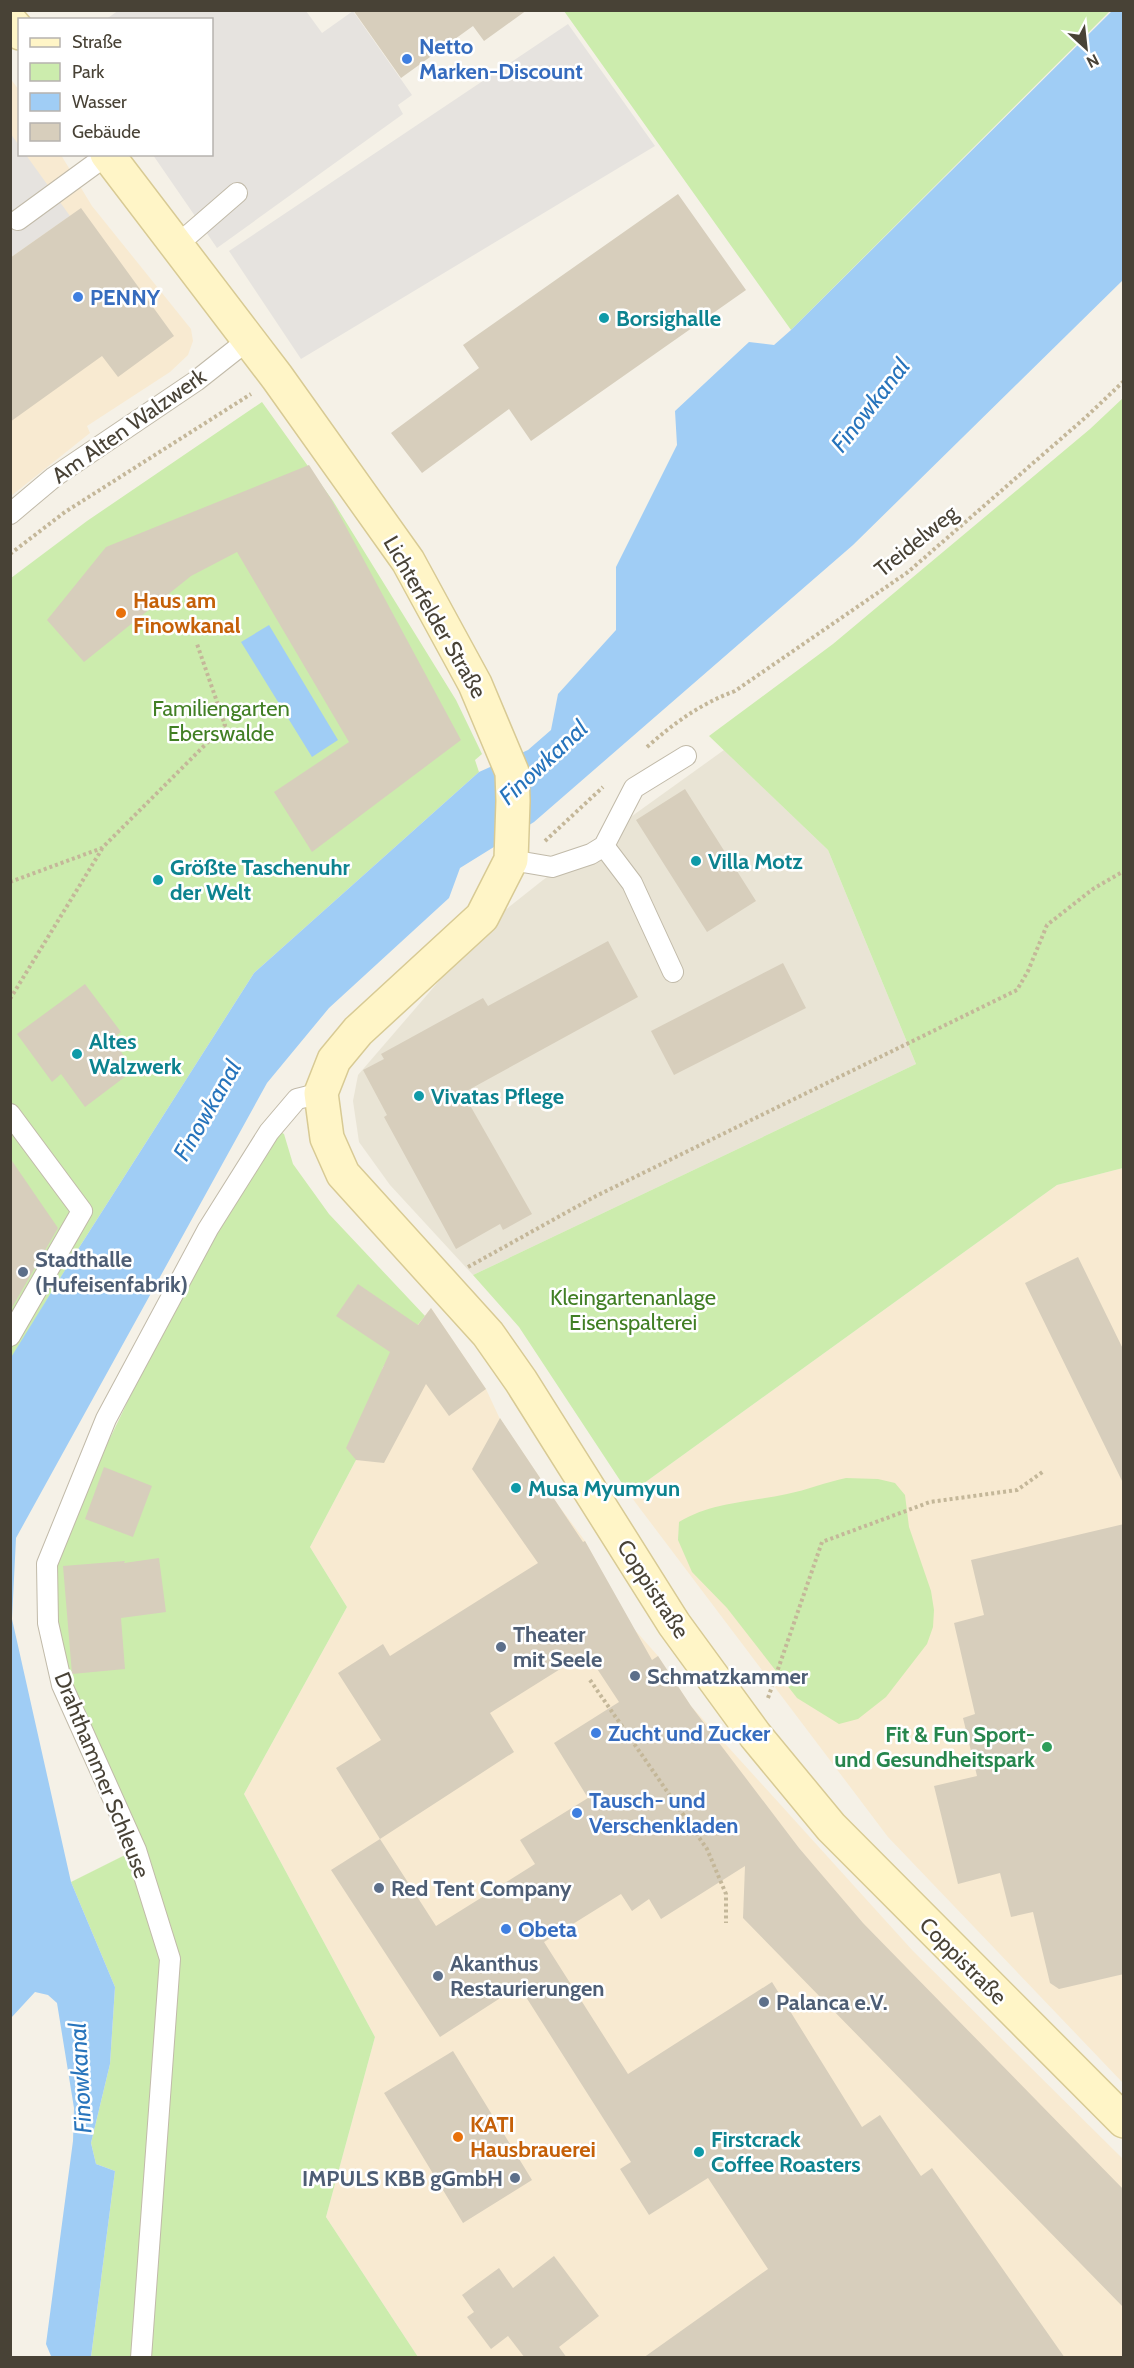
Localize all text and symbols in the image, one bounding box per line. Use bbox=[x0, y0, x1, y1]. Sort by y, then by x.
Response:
legend bbox=[18, 18, 213, 156]
north arrow bbox=[1056, 18, 1116, 78]
text: Straße bbox=[72, 31, 122, 53]
place label: Netto Marken-Discount bbox=[419, 33, 583, 85]
text: N bbox=[1083, 50, 1102, 72]
marker: Netto Marken-Discount bbox=[400, 52, 414, 66]
text: Park bbox=[72, 61, 105, 83]
text: Wasser bbox=[72, 91, 127, 113]
text: Gebäude bbox=[72, 121, 141, 143]
place label: PENNY bbox=[90, 284, 161, 311]
marker: PENNY bbox=[71, 290, 85, 304]
place label: Borsighalle bbox=[616, 305, 721, 332]
marker: Borsighalle bbox=[597, 311, 611, 325]
water label: Finowkanal bbox=[824, 352, 916, 458]
street label: Am Alten Walzwerk bbox=[47, 363, 211, 489]
street label: Treidelweg bbox=[869, 499, 964, 583]
street label: Lichterfelder Straße bbox=[378, 531, 492, 703]
place label: Haus am Finowkanal bbox=[133, 587, 241, 639]
marker: Haus am Finowkanal bbox=[114, 606, 128, 620]
park label: Familiengarten Eberswalde bbox=[152, 695, 290, 747]
water label: Finowkanal bbox=[492, 713, 594, 811]
place label: Villa Motz bbox=[708, 848, 803, 875]
place label: Größte Taschenuhr der Welt bbox=[170, 854, 351, 906]
marker: Villa Motz bbox=[689, 854, 703, 868]
marker: Größte Taschenuhr der Welt bbox=[151, 873, 165, 887]
place label: Altes Walzwerk bbox=[89, 1028, 182, 1080]
marker: Altes Walzwerk bbox=[70, 1047, 84, 1061]
water label: Finowkanal bbox=[167, 1054, 248, 1165]
place label: Vivatas Pflege bbox=[431, 1083, 564, 1110]
marker: Vivatas Pflege bbox=[412, 1089, 426, 1103]
place label: Stadthalle (Hufeisenfabrik) bbox=[35, 1246, 188, 1298]
marker: Stadthalle (Hufeisenfabrik) bbox=[16, 1265, 30, 1279]
park label: Kleingartenanlage Eisenspalterei bbox=[550, 1284, 716, 1336]
place label: Musa Myumyun bbox=[528, 1475, 680, 1502]
marker: Musa Myumyun bbox=[509, 1481, 523, 1495]
street label: Coppistraße bbox=[611, 1535, 695, 1643]
place label: Theater mit Seele bbox=[513, 1621, 602, 1673]
marker: Theater mit Seele bbox=[494, 1640, 508, 1654]
place label: Schmatzkammer bbox=[647, 1663, 809, 1690]
street label: Drahthammer Schleuse bbox=[48, 1668, 156, 1882]
marker: Schmatzkammer bbox=[628, 1669, 642, 1683]
place label: Zucht und Zucker bbox=[608, 1720, 771, 1747]
place label: Fit & Fun Sport- und Gesundheitspark bbox=[834, 1721, 1035, 1773]
marker: Zucht und Zucker bbox=[589, 1726, 603, 1740]
marker: Fit & Fun Sport- und Gesundheitspark bbox=[1040, 1740, 1054, 1754]
place label: Tausch- und Verschenkladen bbox=[589, 1787, 738, 1839]
marker: Tausch- und Verschenkladen bbox=[570, 1806, 584, 1820]
place label: Red Tent Company bbox=[391, 1875, 572, 1902]
marker: Red Tent Company bbox=[372, 1881, 386, 1895]
street label: Coppistraße bbox=[914, 1912, 1012, 2010]
place label: Obeta bbox=[518, 1916, 577, 1943]
marker: Obeta bbox=[499, 1922, 513, 1936]
place label: Akanthus Restaurierungen bbox=[450, 1950, 604, 2002]
marker: Akanthus Restaurierungen bbox=[431, 1969, 445, 1983]
place label: Palanca e.V. bbox=[776, 1989, 888, 2016]
marker: Palanca e.V. bbox=[757, 1995, 771, 2009]
water label: Finowkanal bbox=[63, 2021, 97, 2134]
place label: KATI Hausbrauerei bbox=[470, 2111, 596, 2163]
place label: Firstcrack Coffee Roasters bbox=[711, 2126, 861, 2178]
marker: KATI Hausbrauerei bbox=[451, 2130, 465, 2144]
marker: Firstcrack Coffee Roasters bbox=[692, 2145, 706, 2159]
place label: IMPULS KBB gGmbH bbox=[302, 2165, 503, 2192]
marker: IMPULS KBB gGmbH bbox=[508, 2171, 522, 2185]

